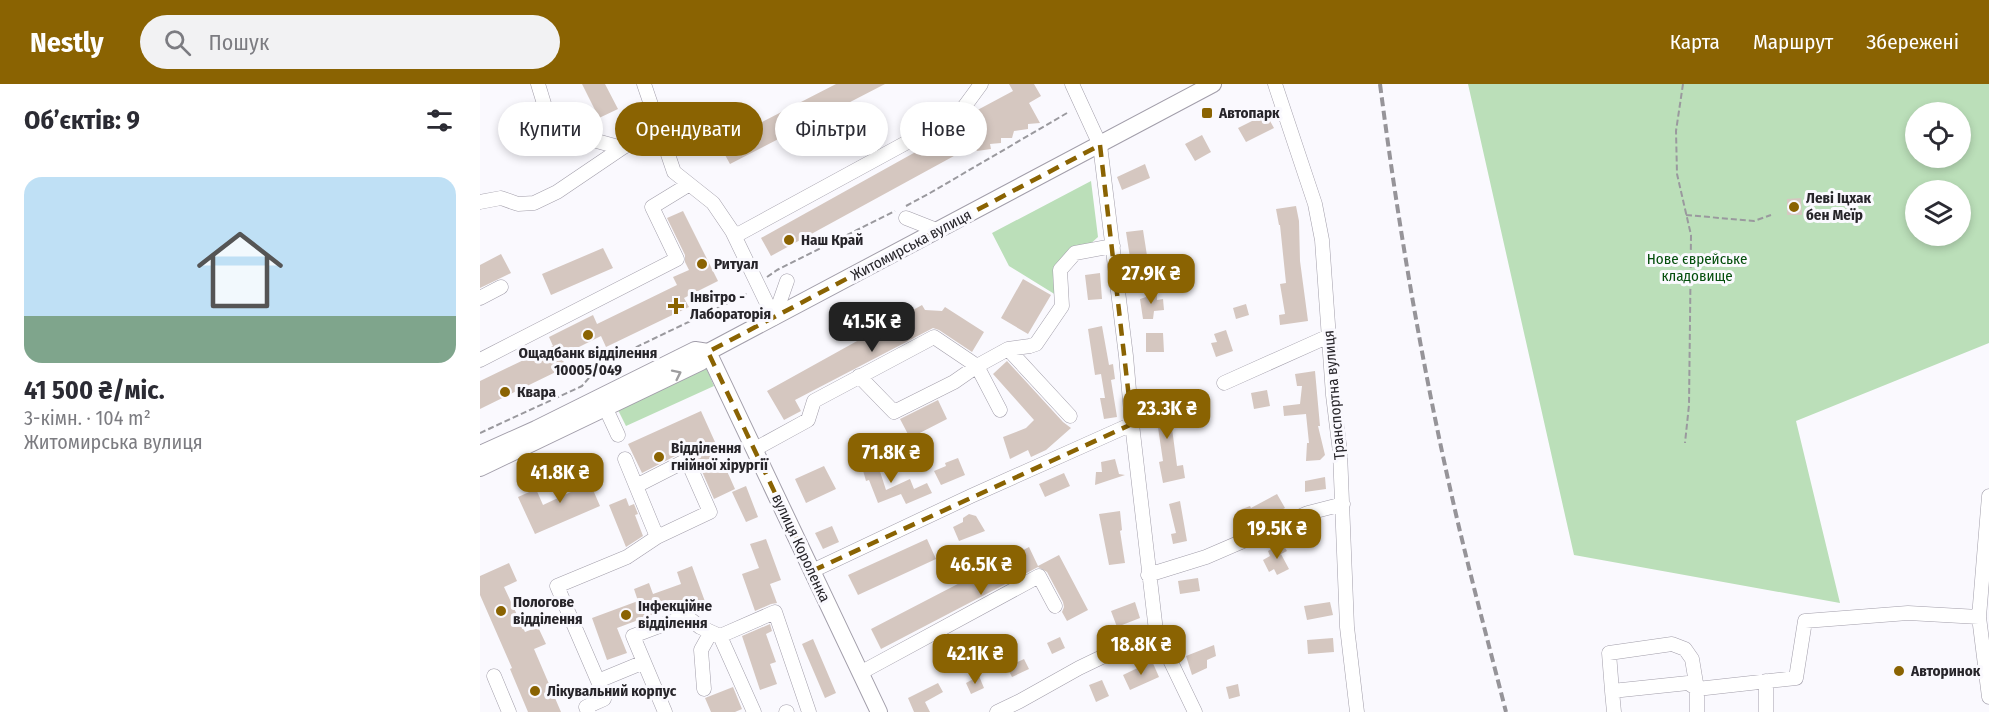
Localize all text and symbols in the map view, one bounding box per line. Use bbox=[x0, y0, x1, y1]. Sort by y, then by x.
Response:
search box bbox=[140, 15, 560, 69]
text: Nestly bbox=[30, 26, 104, 59]
icon: search bbox=[161, 26, 194, 59]
text: Пошук bbox=[209, 29, 269, 56]
text: Карта bbox=[1670, 29, 1720, 55]
text: Маршрут bbox=[1753, 29, 1833, 55]
text: Збережені bbox=[1866, 29, 1959, 55]
chip: Купити bbox=[498, 102, 603, 156]
chip: Орендувати bbox=[615, 102, 763, 156]
chip: Фільтри bbox=[775, 102, 888, 156]
chip: Нове bbox=[900, 102, 987, 156]
map controls bbox=[1905, 102, 1971, 246]
button: locate bbox=[1905, 102, 1971, 168]
icon: filters bbox=[423, 104, 456, 137]
place label: Автопарк bbox=[1218, 104, 1280, 122]
text: Об’єктів: 9 bbox=[24, 105, 140, 136]
marker: Автопарк bbox=[1200, 106, 1214, 120]
button: layers bbox=[1905, 180, 1971, 246]
place label: Леві Іцхак бен Меїр bbox=[1806, 189, 1871, 224]
marker: Леві Іцхак бен Меїр bbox=[1787, 200, 1801, 214]
street label: Житомирська вулиця bbox=[848, 206, 974, 284]
icon: home bbox=[186, 216, 294, 324]
place label: Наш Край bbox=[801, 231, 863, 249]
marker: Наш Край bbox=[782, 233, 796, 247]
park label: Нове єврейське кладовище bbox=[1647, 250, 1747, 285]
pin: 27.9K ₴ bbox=[1096, 254, 1206, 305]
place label: Ритуал bbox=[714, 255, 758, 273]
marker: Ритуал bbox=[695, 257, 709, 271]
text: 27.9K ₴ bbox=[1122, 261, 1180, 285]
place label: Інвітро - Лабораторія bbox=[690, 288, 771, 323]
marker: Інвітро - Лабораторія bbox=[667, 297, 685, 315]
pin: 41.5K ₴ bbox=[817, 302, 927, 353]
text: 41.5K ₴ bbox=[843, 309, 901, 333]
marker: Ощадбанк відділення 10005/049 bbox=[581, 328, 595, 342]
street label: Транспортна вулиця bbox=[1319, 329, 1349, 461]
place label: Ощадбанк відділення 10005/049 bbox=[519, 344, 657, 379]
one-way arrow bbox=[670, 369, 681, 381]
text: 41 500 ₴/міс. bbox=[24, 375, 165, 406]
place label: Квара bbox=[517, 383, 557, 401]
marker: Квара bbox=[498, 385, 512, 399]
pin: 23.3K ₴ bbox=[1112, 389, 1222, 440]
text: 23.3K ₴ bbox=[1137, 396, 1197, 420]
text: 3-кімн. · 104 m² bbox=[24, 406, 151, 430]
text: Житомирська вулиця bbox=[24, 430, 203, 454]
pin: 71.8K ₴ bbox=[836, 433, 946, 484]
place label: Відділення гнійної хірургії bbox=[671, 439, 769, 474]
text: 71.8K ₴ bbox=[862, 440, 920, 464]
marker: Відділення гнійної хірургії bbox=[652, 450, 666, 464]
pin: 41.8K ₴ bbox=[505, 453, 615, 504]
text: 41.8K ₴ bbox=[531, 460, 589, 484]
street label: вулиця Короленка bbox=[768, 491, 834, 605]
pin: 19.5K ₴ bbox=[1222, 509, 1332, 560]
text: 19.5K ₴ bbox=[1247, 516, 1307, 540]
pin: 46.5K ₴ bbox=[926, 545, 1036, 596]
text: 46.5K ₴ bbox=[950, 552, 1012, 576]
place label: Пологове відділення bbox=[513, 593, 583, 628]
place label: Інфекційне відділення bbox=[638, 597, 713, 632]
marker: Пологове відділення bbox=[494, 604, 508, 618]
marker: Інфекційне відділення bbox=[619, 608, 633, 622]
pin: 18.8K ₴ bbox=[1086, 625, 1196, 676]
text: 18.8K ₴ bbox=[1111, 632, 1171, 656]
pin: 42.1K ₴ bbox=[920, 634, 1030, 685]
text: 42.1K ₴ bbox=[947, 641, 1003, 665]
place label: Авторинок bbox=[1910, 662, 1981, 680]
marker: Авторинок bbox=[1892, 664, 1906, 678]
place label: Лікувальний корпус bbox=[547, 682, 677, 700]
marker: Лікувальний корпус bbox=[528, 684, 542, 698]

